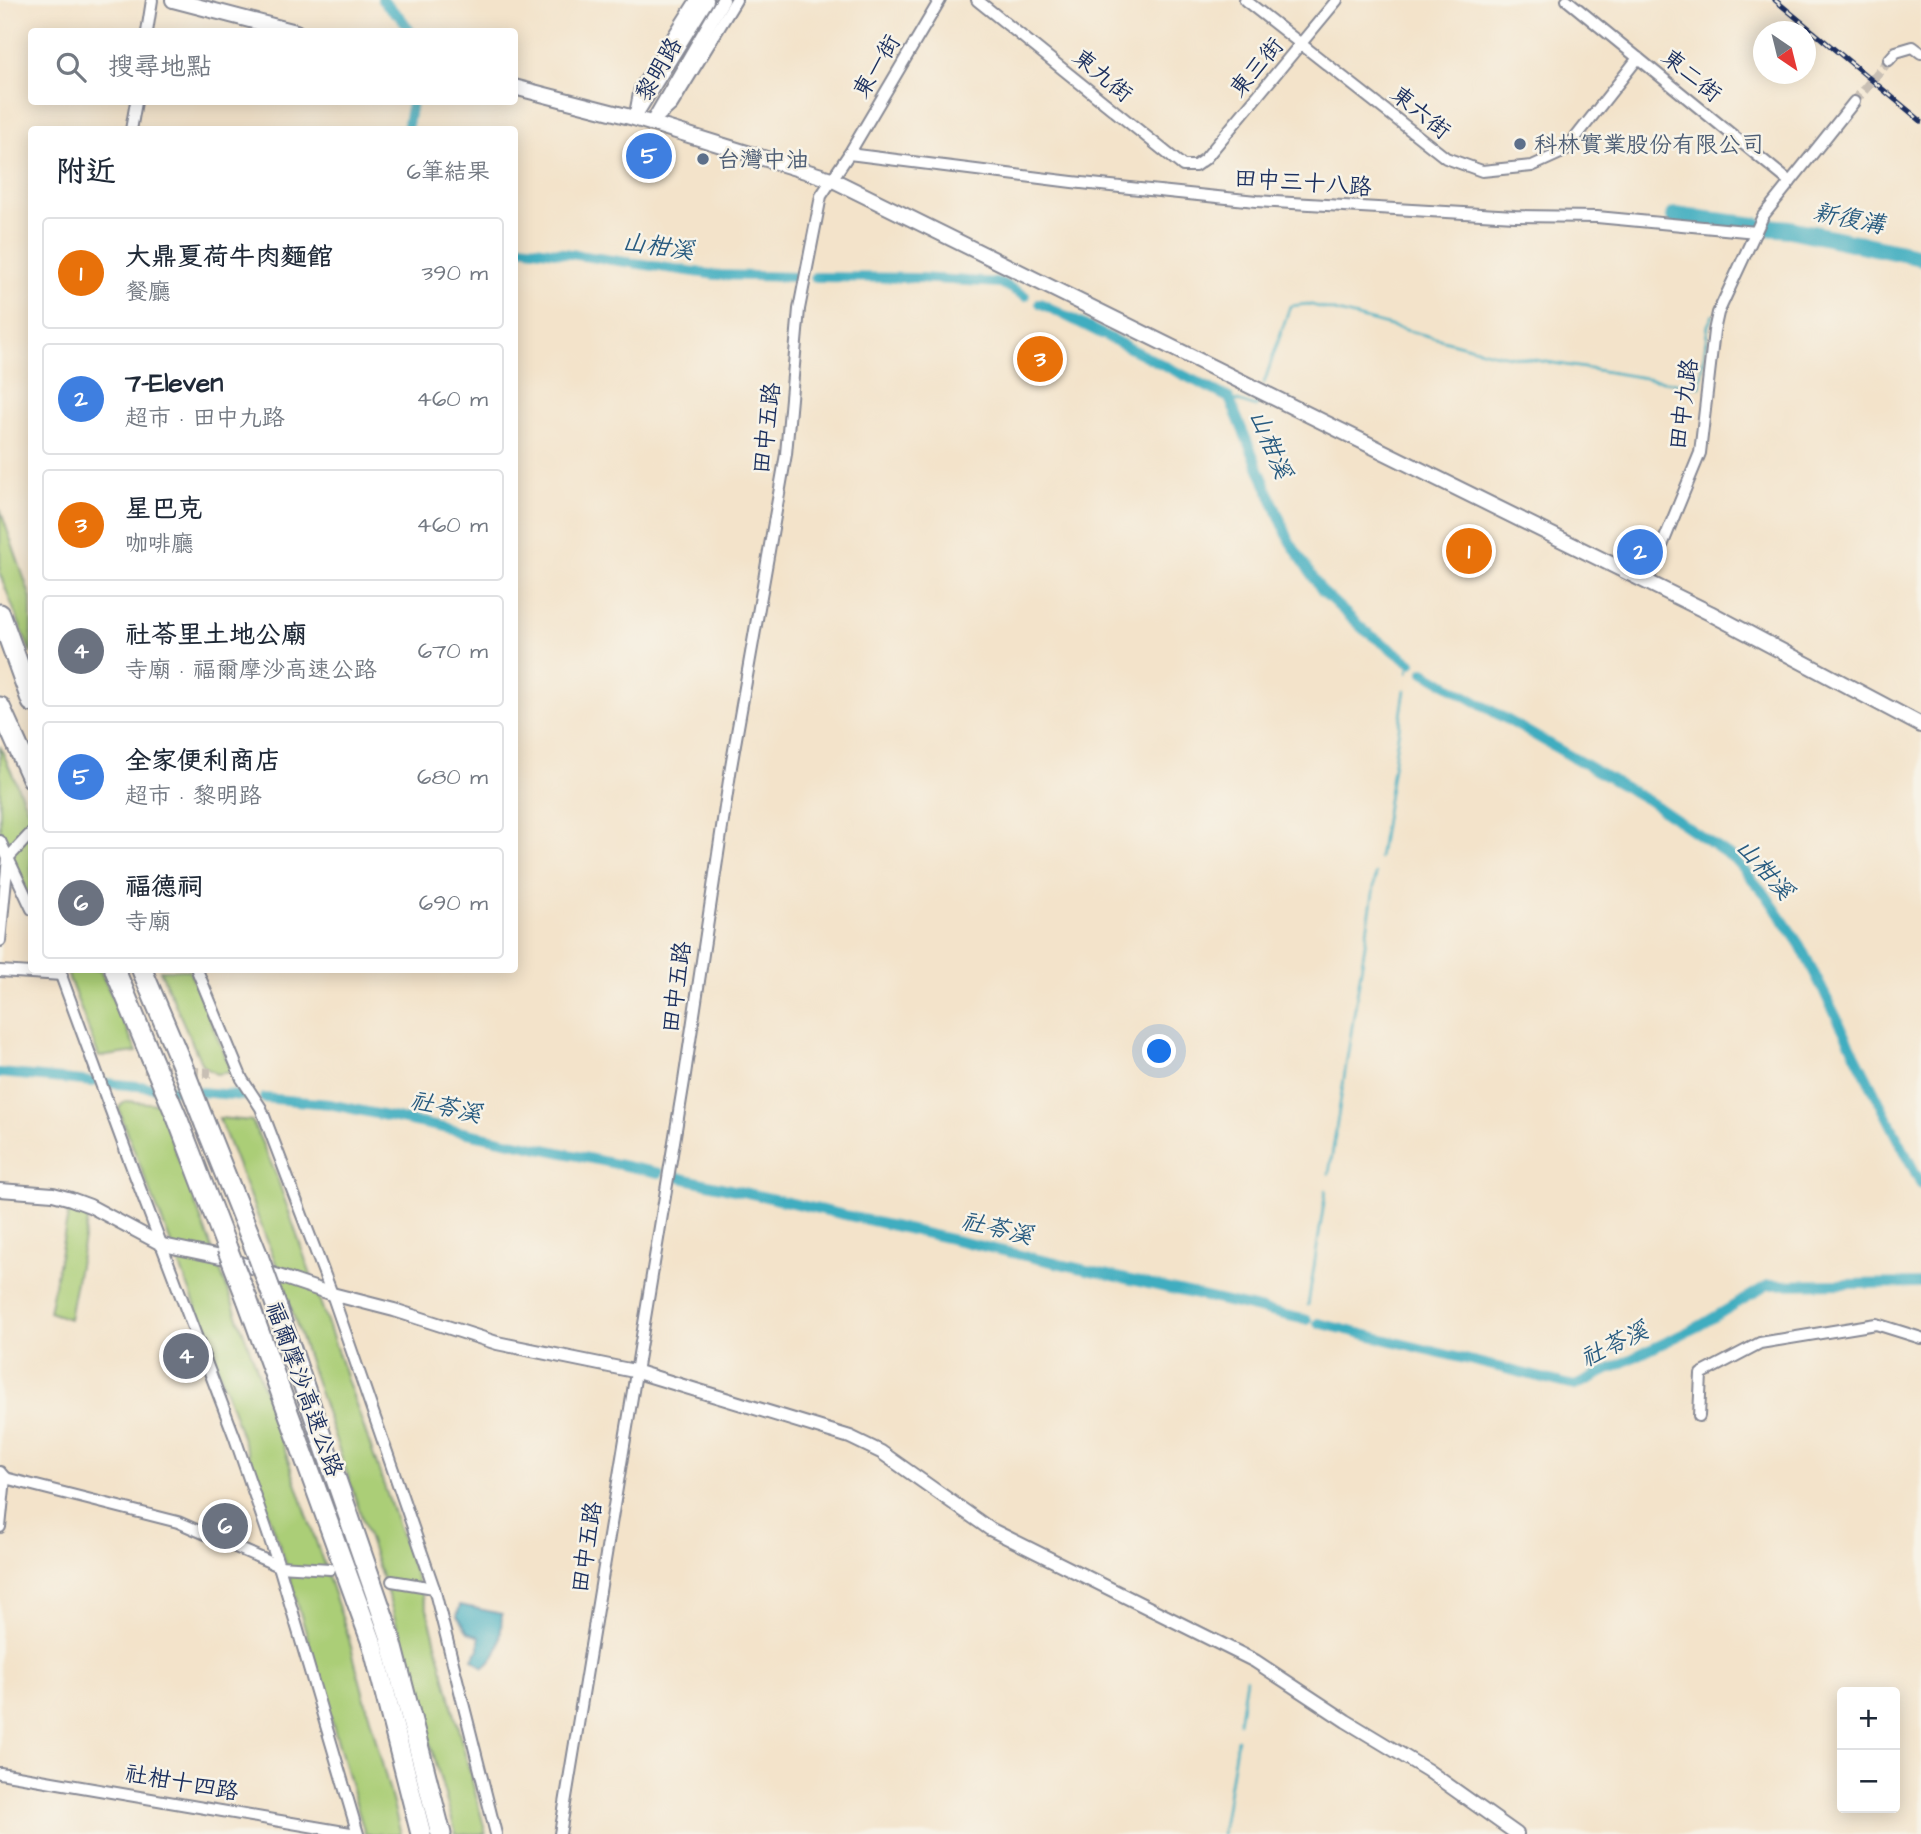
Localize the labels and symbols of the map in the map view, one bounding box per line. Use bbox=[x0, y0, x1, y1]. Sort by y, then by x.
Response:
north arrow bbox=[1753, 21, 1816, 84]
street label: 東一街 bbox=[845, 29, 908, 104]
street label: 東三街 bbox=[1222, 31, 1291, 104]
street label: 黎明路 bbox=[628, 32, 690, 107]
street label: 東九街 bbox=[1065, 42, 1139, 110]
street label: 東二街 bbox=[1654, 42, 1728, 110]
street label: 東六街 bbox=[1383, 79, 1457, 147]
place label: 科林實業股份有限公司 bbox=[1534, 129, 1764, 161]
pin: 5 bbox=[626, 130, 672, 182]
marker: 科林實業股份有限公司 bbox=[1512, 136, 1528, 152]
place label: 台灣中油 bbox=[717, 144, 809, 176]
marker: 台灣中油 bbox=[695, 151, 711, 167]
street label: 田中三十八路 bbox=[1233, 162, 1373, 204]
water label: 新復溝 bbox=[1810, 195, 1889, 243]
water label: 山柑溪 bbox=[620, 225, 698, 269]
pin: 3 bbox=[1017, 333, 1063, 385]
street label: 田中九路 bbox=[1662, 356, 1706, 452]
street label: 田中五路 bbox=[746, 381, 788, 476]
water label: 山柑溪 bbox=[1240, 405, 1301, 486]
pin: 1 bbox=[1446, 525, 1492, 577]
pin: 2 bbox=[1617, 526, 1663, 578]
water label: 山柑溪 bbox=[1728, 832, 1802, 909]
street label: 田中五路 bbox=[655, 939, 699, 1035]
your location bbox=[1142, 1034, 1176, 1068]
water label: 社苓溪 bbox=[407, 1084, 486, 1133]
water label: 社苓溪 bbox=[958, 1204, 1038, 1254]
street label: 福爾摩沙高速公路 bbox=[258, 1297, 351, 1481]
water label: 社苓溪 bbox=[1575, 1313, 1656, 1376]
pin: 4 bbox=[163, 1330, 209, 1382]
street label: 田中五路 bbox=[564, 1499, 610, 1595]
pin: 6 bbox=[202, 1500, 248, 1552]
street label: 社柑十四路 bbox=[122, 1757, 241, 1809]

